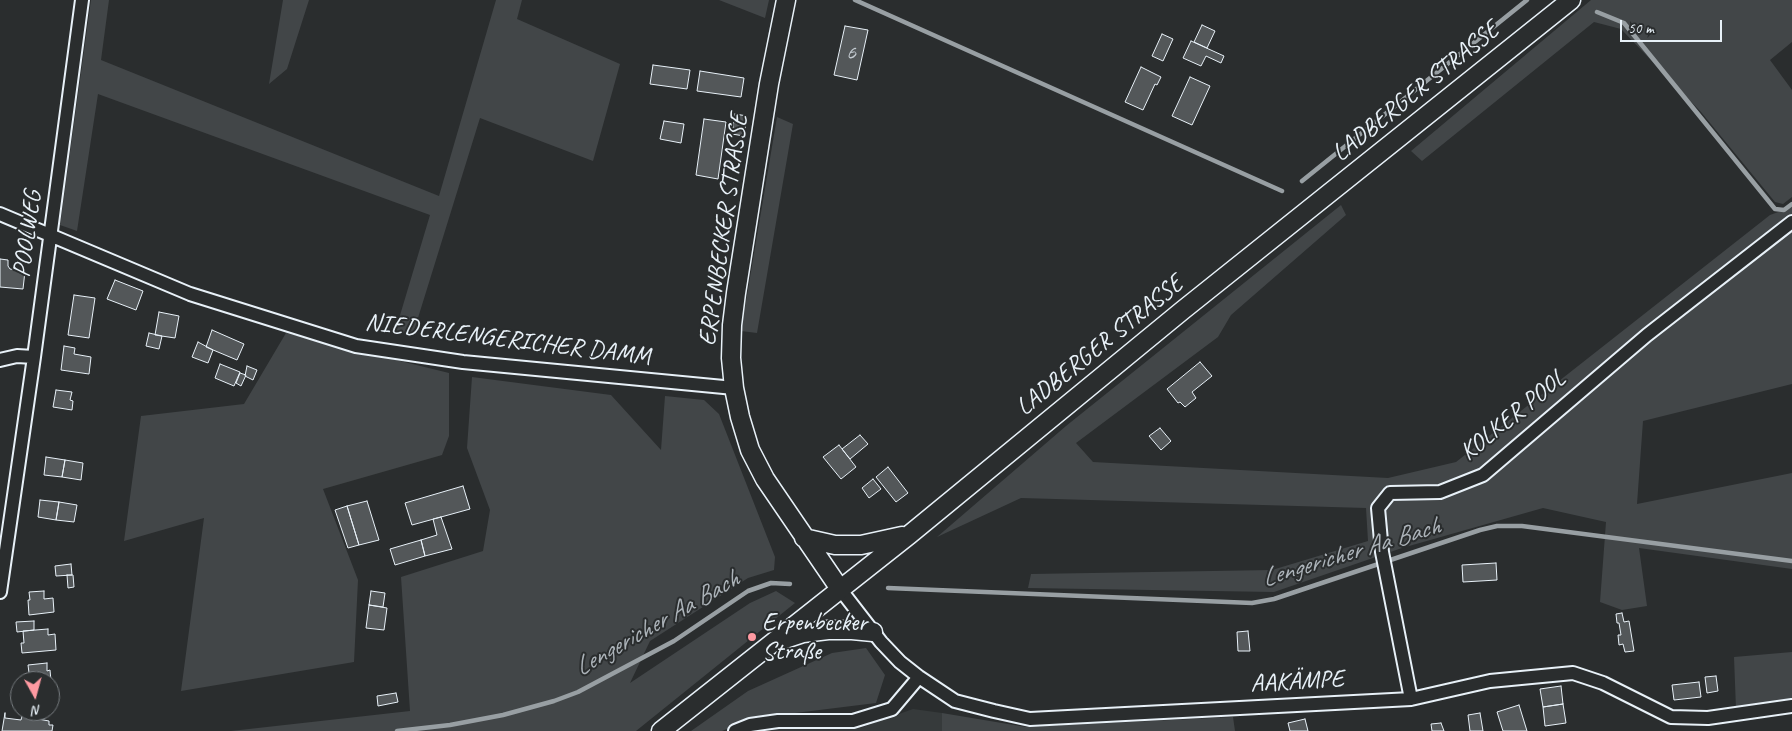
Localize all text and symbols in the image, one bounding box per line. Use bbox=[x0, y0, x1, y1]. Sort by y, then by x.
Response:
scale bar bbox=[1622, 10, 1724, 42]
street label: LADBERGER STRASSE bbox=[1326, 15, 1506, 169]
text: 50 m bbox=[1628, 19, 1654, 38]
house number: 6 bbox=[846, 40, 856, 66]
street label: ERPENBECKER STRASSE bbox=[693, 112, 755, 348]
street label: POOLWEG bbox=[7, 189, 49, 279]
street label: LADBERGER STRASSE bbox=[1010, 269, 1190, 423]
street label: NIEDERLENGERICHER DAMM bbox=[364, 308, 652, 372]
street label: KOLKER POOL bbox=[1454, 364, 1572, 468]
water label: Lengericher Aa Bach bbox=[1258, 511, 1444, 595]
water label: Lengericher Aa Bach bbox=[569, 564, 745, 684]
place label: Erpenbecker Straße bbox=[762, 608, 867, 667]
marker: Erpenbecker Straße bbox=[746, 631, 758, 643]
street label: AAKÄMPE bbox=[1250, 665, 1344, 699]
north arrow bbox=[10, 671, 60, 721]
text: N bbox=[31, 701, 42, 719]

